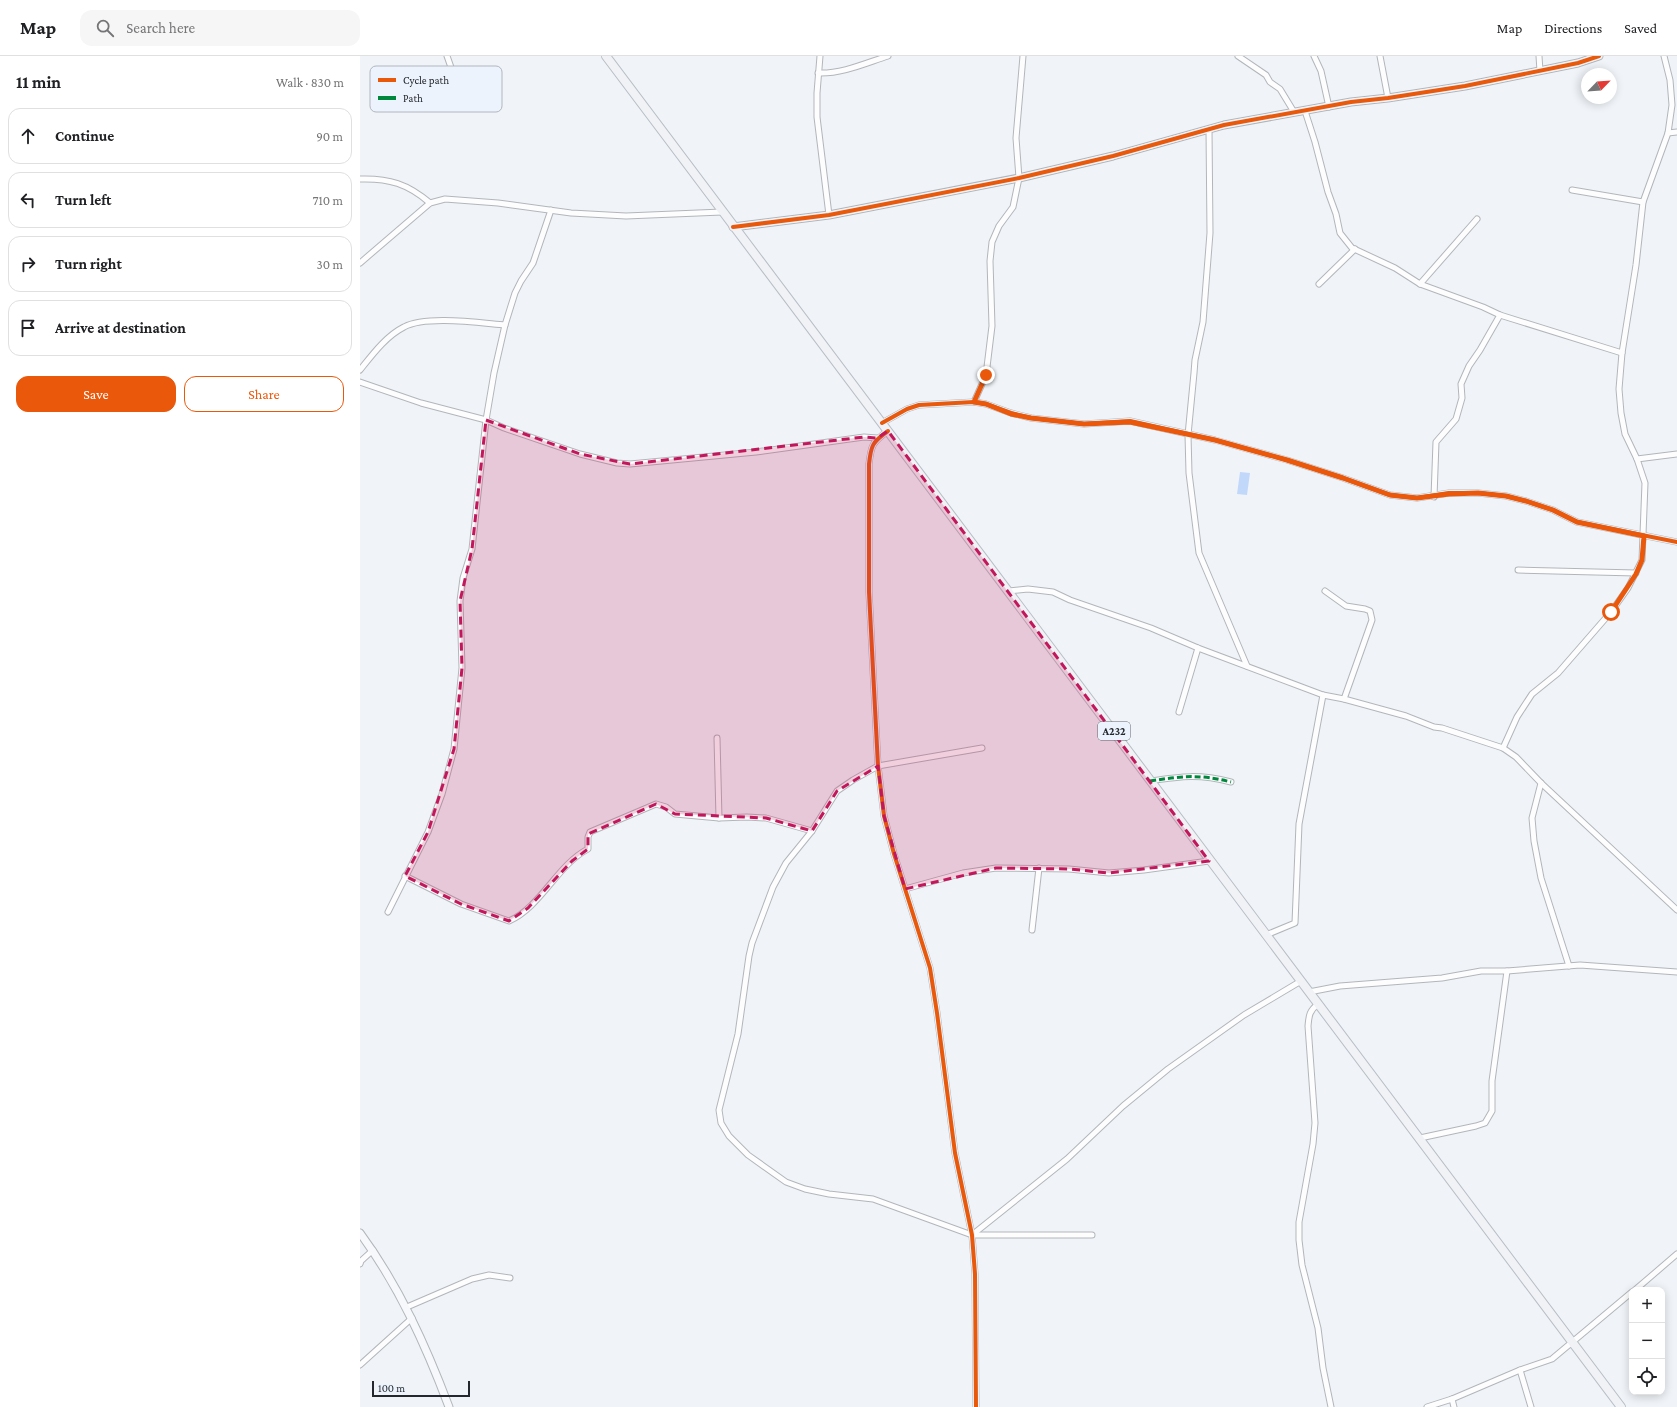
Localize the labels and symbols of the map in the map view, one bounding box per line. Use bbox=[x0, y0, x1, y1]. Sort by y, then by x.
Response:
legend bbox=[370, 66, 502, 112]
north arrow bbox=[1581, 68, 1617, 104]
text: Cycle path bbox=[403, 74, 449, 87]
text: Path bbox=[403, 92, 423, 104]
route end bbox=[977, 366, 995, 384]
route start bbox=[1602, 603, 1620, 621]
road number: A232 bbox=[1098, 722, 1130, 740]
scale bar bbox=[372, 1379, 470, 1398]

